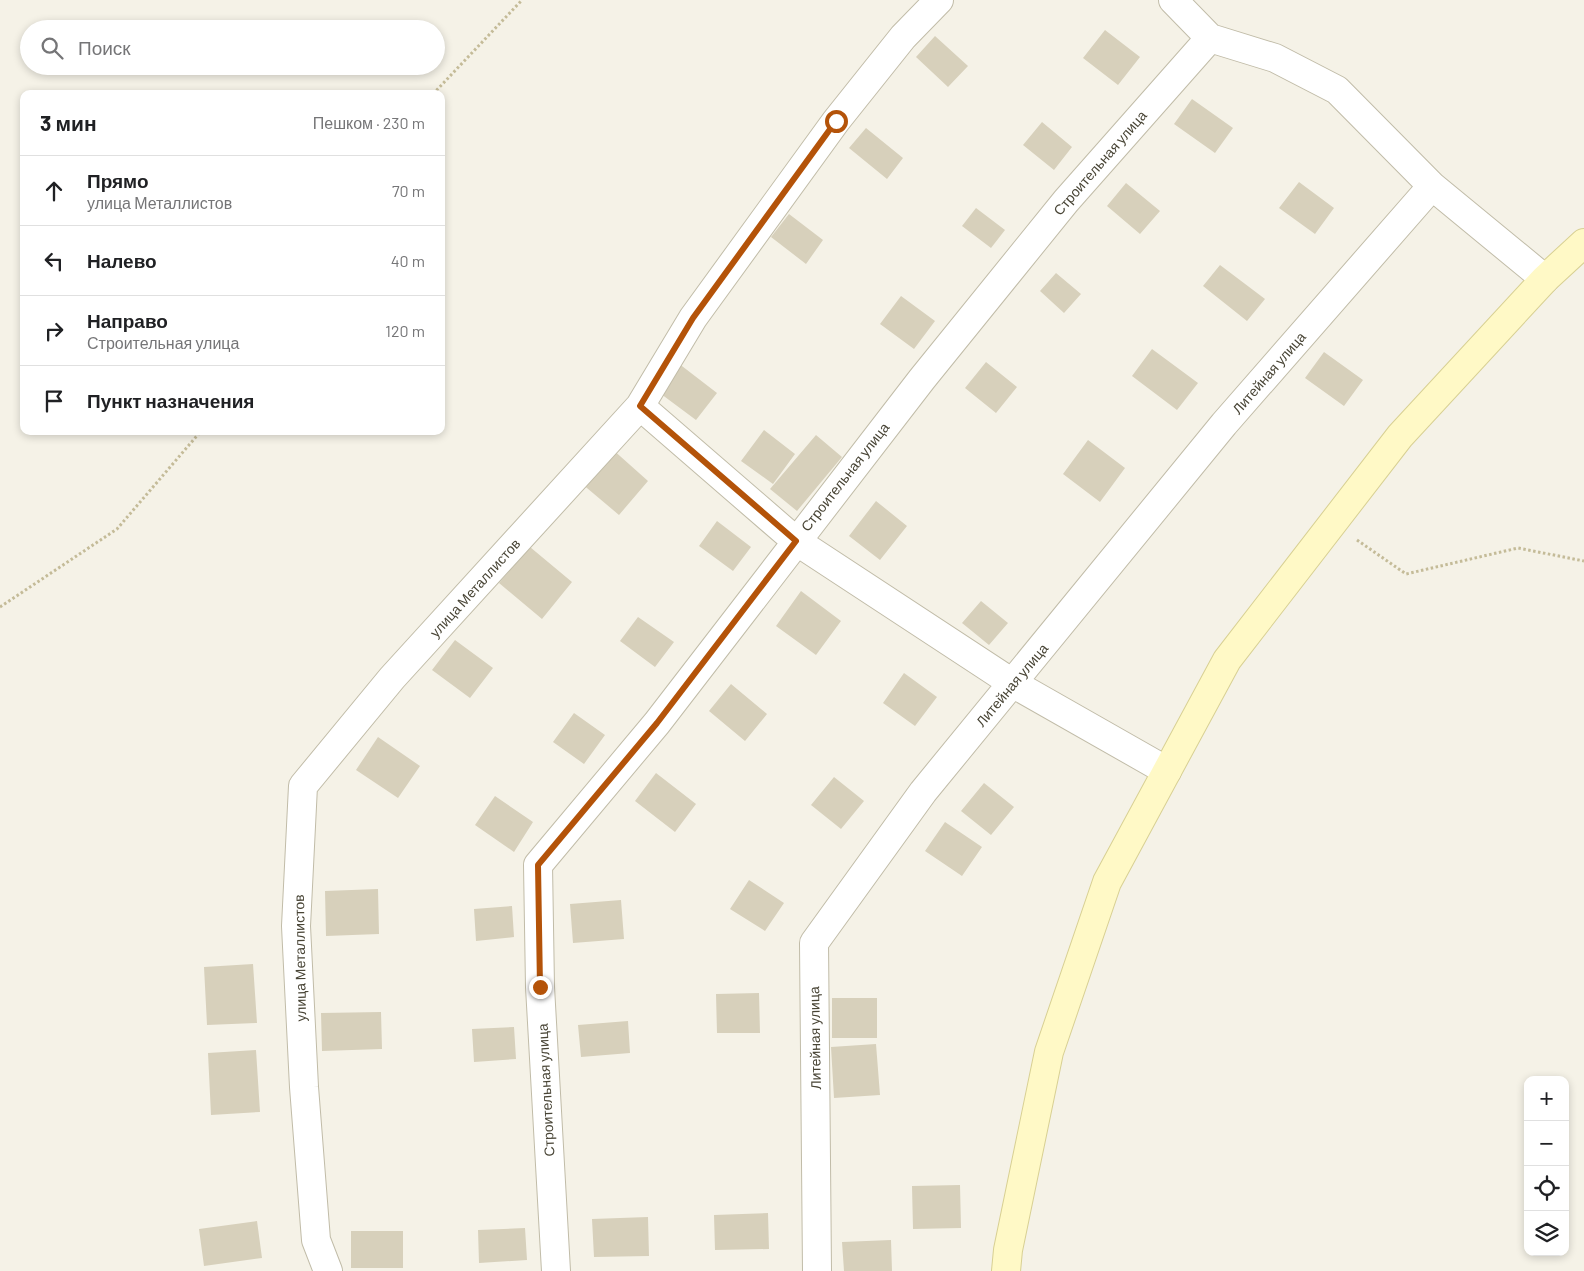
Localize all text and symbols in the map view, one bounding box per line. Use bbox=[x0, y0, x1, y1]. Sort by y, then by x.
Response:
search box bbox=[20, 20, 445, 75]
icon: search bbox=[38, 34, 66, 62]
text: Поиск bbox=[78, 36, 131, 59]
street label: Строительная улица bbox=[1049, 107, 1150, 219]
text: 3 мин bbox=[40, 110, 97, 135]
route start bbox=[825, 110, 848, 133]
text: Пешком · 230 m bbox=[313, 113, 425, 132]
text: Прямо bbox=[87, 169, 149, 192]
icon: ahead bbox=[40, 177, 68, 205]
text: 70 m bbox=[392, 181, 425, 200]
text: улица Металлистов bbox=[87, 193, 232, 212]
icon: left bbox=[40, 247, 68, 275]
text: Налево bbox=[87, 249, 157, 272]
text: 40 m bbox=[391, 251, 425, 270]
text: Направо bbox=[87, 309, 168, 332]
icon: right bbox=[40, 317, 68, 345]
text: 120 m bbox=[385, 321, 425, 340]
street label: Литейная улица bbox=[1228, 328, 1309, 417]
text: Строительная улица bbox=[87, 333, 239, 352]
icon: arrive bbox=[40, 387, 68, 415]
text: Пункт назначения bbox=[87, 389, 254, 412]
street label: Строительная улица bbox=[797, 419, 892, 534]
street label: улица Металлистов bbox=[426, 535, 523, 641]
street label: Литейная улица bbox=[972, 640, 1051, 730]
street label: улица Металлистов bbox=[290, 894, 309, 1022]
route end bbox=[529, 976, 552, 999]
street label: Литейная улица bbox=[805, 986, 824, 1090]
street label: Строительная улица bbox=[534, 1023, 557, 1157]
map controls bbox=[1524, 1076, 1569, 1256]
button: + bbox=[1524, 1076, 1569, 1121]
button: − bbox=[1524, 1121, 1569, 1166]
button: locate bbox=[1524, 1166, 1569, 1211]
button: layers bbox=[1524, 1211, 1569, 1256]

